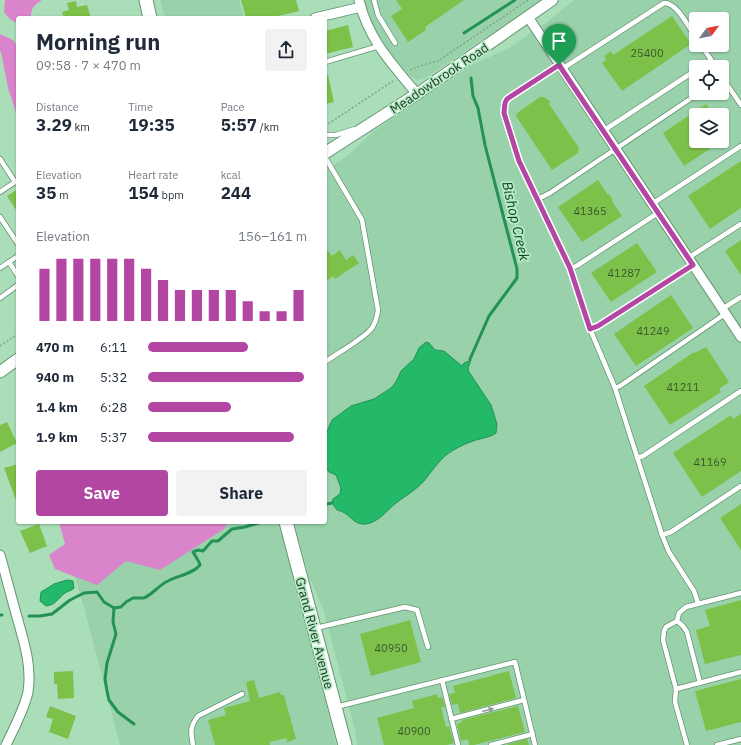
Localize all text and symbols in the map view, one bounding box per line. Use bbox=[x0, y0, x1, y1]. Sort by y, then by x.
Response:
north arrow bbox=[689, 12, 729, 52]
map controls bbox=[689, 12, 729, 148]
pin bbox=[542, 24, 576, 65]
text: Morning run bbox=[36, 27, 160, 56]
button: share bbox=[265, 29, 307, 71]
icon: arrive bbox=[548, 30, 570, 52]
street label: Meadowbrook Road bbox=[386, 39, 492, 118]
house number: 25400 bbox=[631, 46, 664, 60]
text: 09:58 · 7 × 470 m bbox=[36, 57, 141, 74]
button: locate bbox=[689, 60, 729, 100]
text: Distance bbox=[36, 100, 79, 114]
text: Time bbox=[128, 100, 153, 114]
text: Pace bbox=[221, 100, 245, 114]
button: layers bbox=[689, 108, 729, 148]
text: 3.29 bbox=[36, 114, 72, 136]
text: 19:35 bbox=[128, 114, 175, 136]
text: 5:57 bbox=[221, 114, 257, 136]
text: km bbox=[72, 120, 90, 134]
text: /km bbox=[257, 120, 279, 134]
text: Elevation bbox=[36, 168, 82, 182]
text: Heart rate bbox=[128, 168, 178, 182]
text: kcal bbox=[221, 168, 241, 182]
water label: Bishop Creek bbox=[498, 179, 534, 263]
text: 35 bbox=[36, 182, 56, 204]
text: 154 bbox=[128, 182, 159, 204]
text: 244 bbox=[221, 182, 251, 204]
text: m bbox=[56, 188, 69, 202]
text: bpm bbox=[159, 188, 184, 202]
house number: 41365 bbox=[574, 204, 607, 218]
text: Elevation bbox=[36, 228, 90, 245]
text: 156–161 m bbox=[238, 228, 307, 245]
house number: 41287 bbox=[608, 266, 641, 280]
house number: 41249 bbox=[637, 324, 670, 338]
text: 470 m bbox=[36, 339, 74, 356]
text: 6:11 bbox=[100, 339, 127, 356]
text: 940 m bbox=[36, 369, 74, 386]
text: 5:32 bbox=[100, 369, 127, 386]
house number: 41211 bbox=[667, 380, 700, 394]
text: 1.4 km bbox=[36, 399, 78, 416]
text: 6:28 bbox=[100, 399, 127, 416]
text: 1.9 km bbox=[36, 429, 78, 446]
text: 5:37 bbox=[100, 429, 127, 446]
house number: 41169 bbox=[694, 455, 727, 469]
button: Save bbox=[36, 470, 168, 516]
button: Share bbox=[176, 470, 307, 516]
street label: Grand River Avenue bbox=[291, 575, 338, 691]
house number: 40950 bbox=[375, 641, 408, 655]
one-way arrow bbox=[482, 707, 494, 713]
house number: 40900 bbox=[398, 724, 431, 738]

